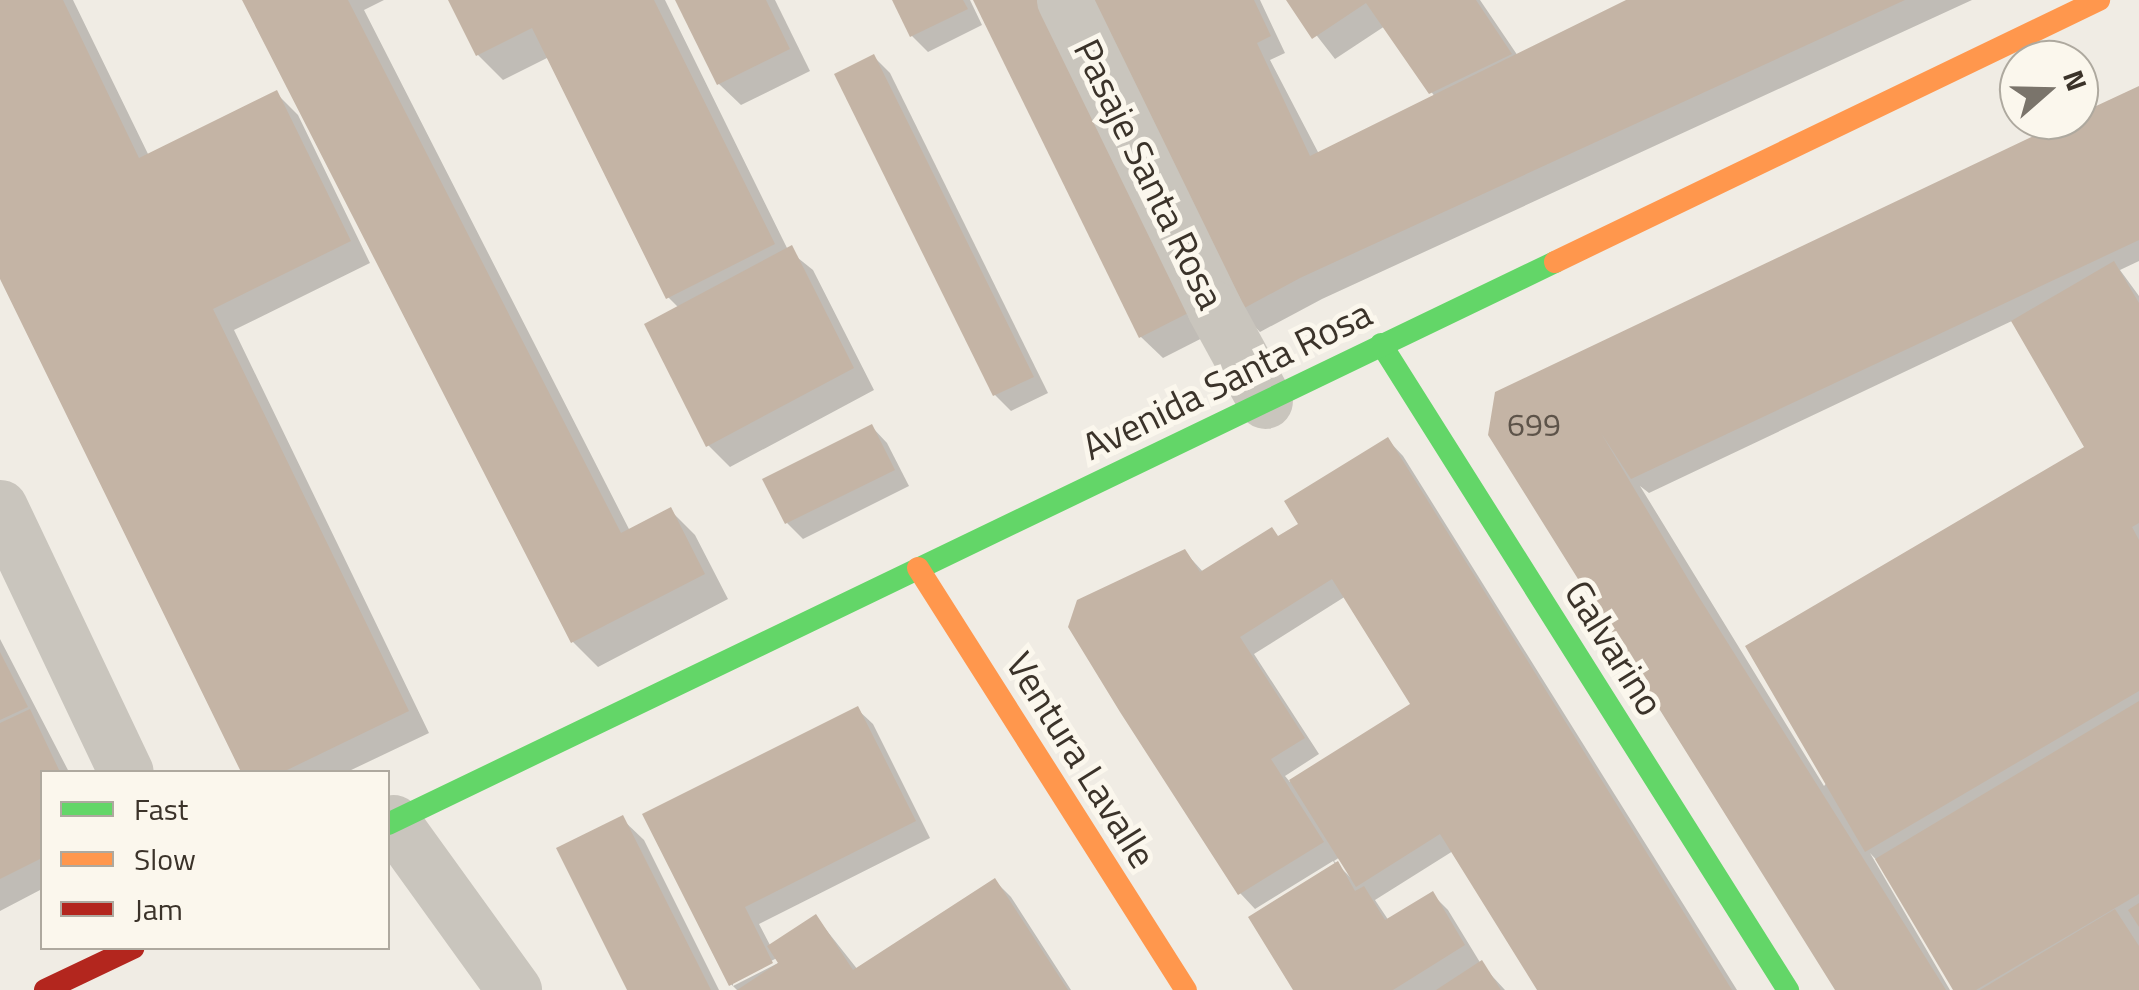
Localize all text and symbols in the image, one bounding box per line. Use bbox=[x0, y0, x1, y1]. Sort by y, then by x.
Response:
street label: Pasaje Santa Rosa bbox=[1064, 32, 1234, 316]
north arrow bbox=[1999, 40, 2099, 140]
text: N bbox=[2052, 64, 2099, 97]
street label: Avenida Santa Rosa bbox=[1075, 290, 1379, 470]
house number: 699 bbox=[1507, 405, 1561, 443]
street label: Galvarino bbox=[1555, 572, 1673, 724]
street label: Ventura Lavalle bbox=[997, 644, 1165, 876]
legend bbox=[40, 770, 390, 950]
text: Fast bbox=[134, 786, 188, 832]
text: Slow bbox=[134, 836, 196, 882]
text: Jam bbox=[134, 886, 183, 932]

